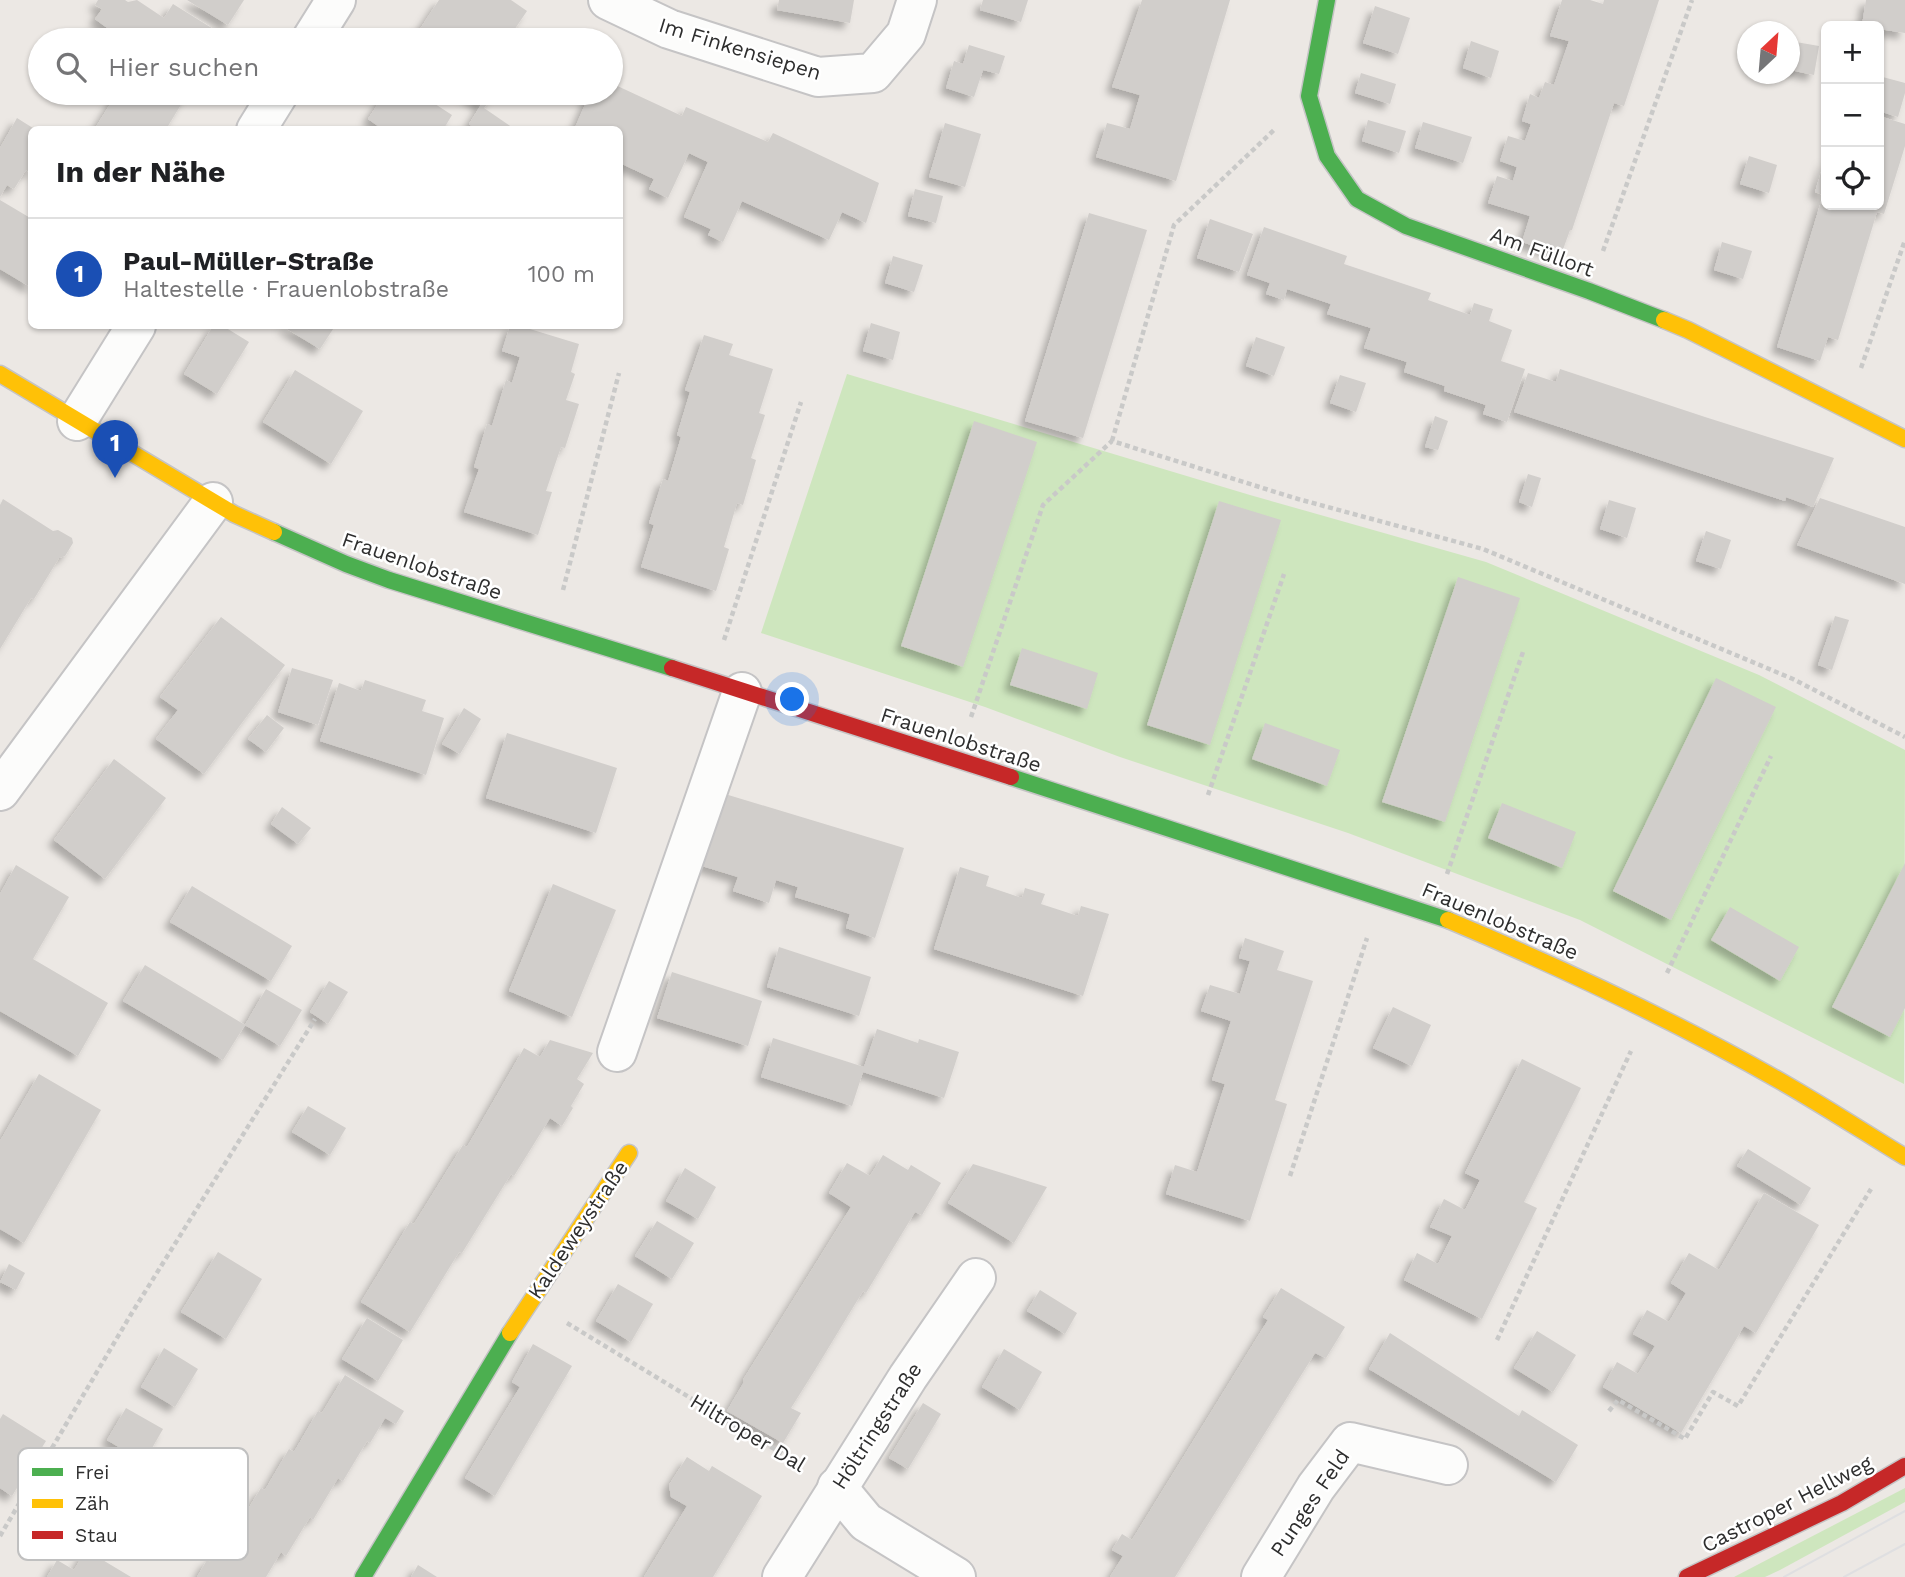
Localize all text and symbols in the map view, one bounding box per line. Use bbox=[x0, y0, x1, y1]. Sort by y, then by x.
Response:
street label: Im Finkensiepen bbox=[656, 12, 824, 85]
north arrow bbox=[1737, 21, 1800, 84]
map controls bbox=[1821, 21, 1884, 210]
button: + bbox=[1821, 21, 1884, 84]
search box bbox=[28, 28, 623, 105]
icon: search bbox=[52, 48, 90, 86]
text: Hier suchen bbox=[108, 52, 259, 82]
button: − bbox=[1821, 84, 1884, 147]
button: locate bbox=[1821, 147, 1884, 210]
text: In der Nähe bbox=[56, 154, 225, 189]
street label: Am Füllort bbox=[1487, 221, 1597, 282]
text: Paul-Müller-Straße bbox=[123, 246, 374, 276]
text: 1 bbox=[74, 261, 84, 288]
text: 100 m bbox=[528, 261, 595, 288]
text: Haltestelle · Frauenlobstraße bbox=[123, 276, 449, 303]
pin: 1 bbox=[92, 420, 138, 478]
street label: Frauenlobstraße bbox=[339, 526, 505, 605]
your location bbox=[775, 682, 809, 716]
street label: Frauenlobstraße bbox=[878, 702, 1045, 777]
street label: Frauenlobstraße bbox=[1418, 876, 1582, 965]
street label: Kaldeweystraße bbox=[522, 1156, 633, 1304]
street label: Höltringstraße bbox=[826, 1358, 927, 1494]
street label: Hiltroper Dal bbox=[686, 1388, 811, 1477]
street label: Punges Feld bbox=[1265, 1444, 1355, 1561]
legend bbox=[18, 1448, 248, 1560]
street label: Castroper Hellweg bbox=[1697, 1449, 1877, 1557]
text: Frei bbox=[75, 1461, 109, 1484]
text: Zäh bbox=[75, 1492, 110, 1515]
text: Stau bbox=[75, 1524, 118, 1547]

